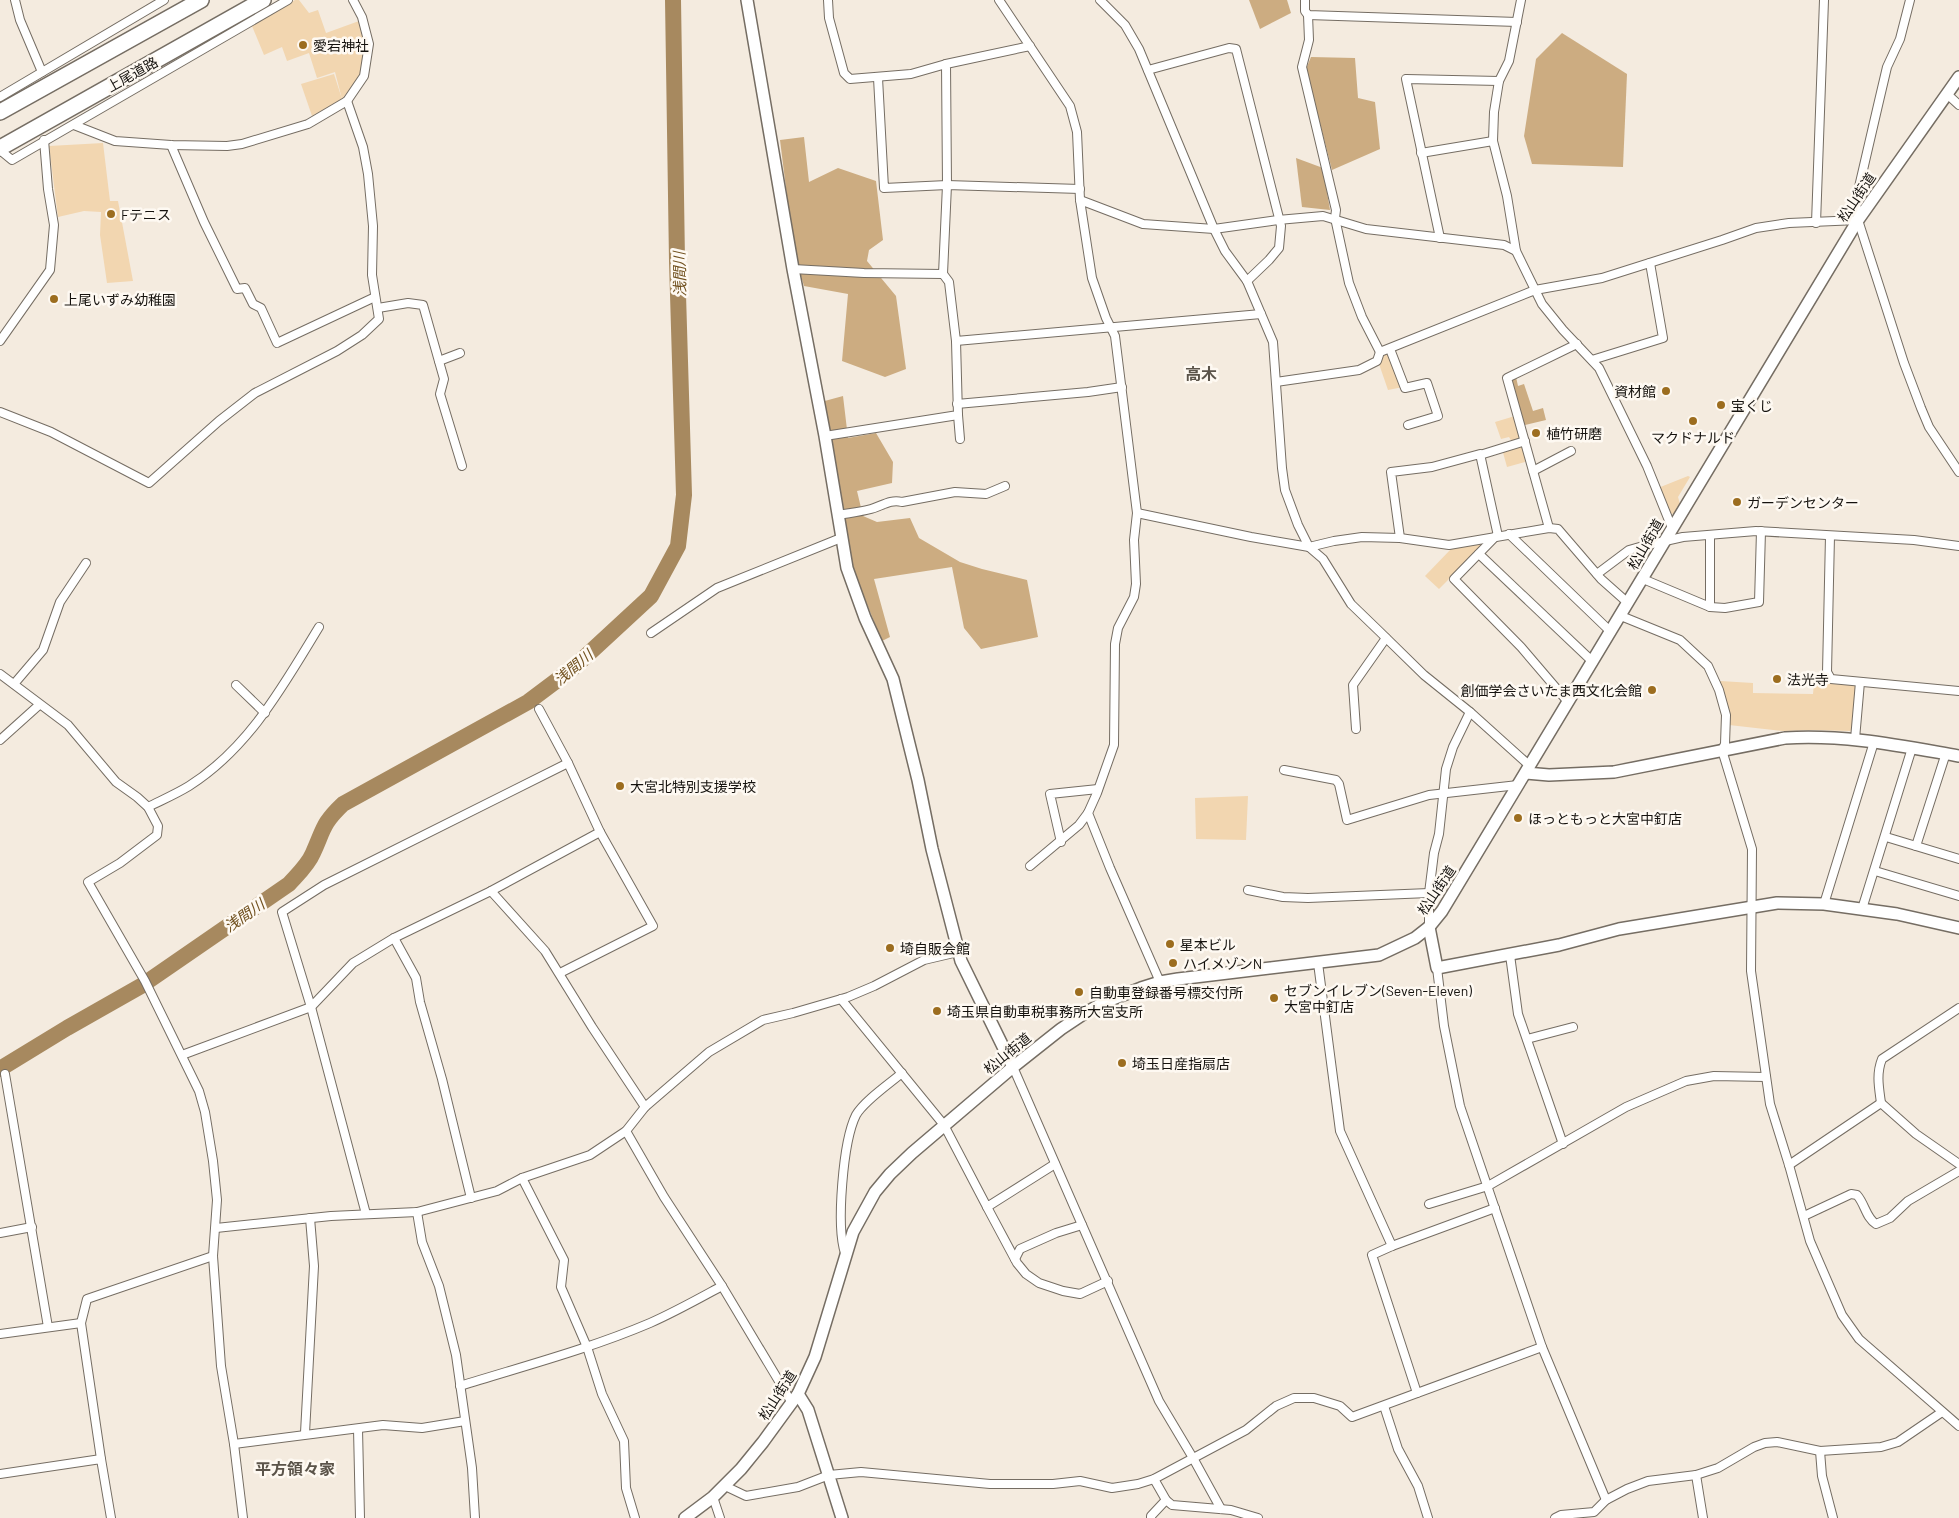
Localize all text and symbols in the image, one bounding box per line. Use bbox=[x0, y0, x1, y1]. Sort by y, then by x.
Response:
place label: 愛宕神社 bbox=[313, 37, 369, 54]
marker: 愛宕神社 bbox=[297, 39, 309, 51]
street label: 上尾道路 bbox=[103, 53, 161, 95]
street label: 松山街道 bbox=[1833, 169, 1879, 225]
place label: Fテニス bbox=[121, 206, 171, 223]
marker: Fテニス bbox=[105, 208, 117, 220]
water label: 浅間川 bbox=[670, 249, 688, 297]
place label: 上尾いずみ幼稚園 bbox=[64, 291, 176, 308]
marker: 上尾いずみ幼稚園 bbox=[48, 293, 60, 305]
district label: 高木 bbox=[1185, 364, 1217, 383]
place label: 資材館 bbox=[1614, 383, 1656, 400]
marker: 資材館 bbox=[1660, 385, 1672, 397]
place label: 宝くじ bbox=[1731, 397, 1773, 414]
marker: 宝くじ bbox=[1715, 399, 1727, 411]
marker: マクドナルド bbox=[1687, 415, 1699, 427]
place label: 植竹研磨 bbox=[1546, 425, 1602, 442]
marker: 植竹研磨 bbox=[1530, 427, 1542, 439]
place label: マクドナルド bbox=[1651, 429, 1735, 446]
place label: ガーデンセンター bbox=[1747, 494, 1859, 511]
marker: ガーデンセンター bbox=[1731, 496, 1743, 508]
street label: 松山街道 bbox=[1624, 516, 1666, 572]
water label: 浅間川 bbox=[550, 644, 598, 688]
place label: 法光寺 bbox=[1787, 671, 1829, 688]
marker: 法光寺 bbox=[1771, 673, 1783, 685]
place label: 創価学会さいたま西文化会館 bbox=[1460, 682, 1642, 699]
marker: 創価学会さいたま西文化会館 bbox=[1646, 684, 1658, 696]
place label: 大宮北特別支援学校 bbox=[630, 778, 756, 795]
marker: 大宮北特別支援学校 bbox=[614, 780, 626, 792]
place label: ほっともっと大宮中釘店 bbox=[1528, 810, 1682, 827]
marker: ほっともっと大宮中釘店 bbox=[1512, 812, 1524, 824]
street label: 松山街道 bbox=[1413, 862, 1459, 918]
water label: 浅間川 bbox=[220, 894, 269, 935]
place label: 星本ビル bbox=[1180, 936, 1236, 953]
marker: 星本ビル bbox=[1164, 938, 1176, 950]
place label: 埼自販会館 bbox=[900, 940, 970, 957]
marker: 埼自販会館 bbox=[884, 942, 896, 954]
place label: ハイメゾンN bbox=[1183, 955, 1262, 972]
marker: ハイメゾンN bbox=[1167, 957, 1179, 969]
place label: セブンイレブン(Seven-Eleven) 大宮中釘店 bbox=[1284, 982, 1472, 1015]
place label: 自動車登録番号標交付所 bbox=[1089, 984, 1243, 1001]
marker: 自動車登録番号標交付所 bbox=[1073, 986, 1085, 998]
marker: セブンイレブン(Seven-Eleven) 大宮中釘店 bbox=[1268, 992, 1280, 1004]
place label: 埼玉県自動車税事務所大宮支所 bbox=[947, 1003, 1143, 1020]
marker: 埼玉県自動車税事務所大宮支所 bbox=[931, 1005, 943, 1017]
street label: 松山街道 bbox=[980, 1029, 1034, 1077]
place label: 埼玉日産指扇店 bbox=[1132, 1055, 1230, 1072]
marker: 埼玉日産指扇店 bbox=[1116, 1057, 1128, 1069]
street label: 松山街道 bbox=[755, 1367, 799, 1423]
district label: 平方領々家 bbox=[255, 1459, 335, 1478]

